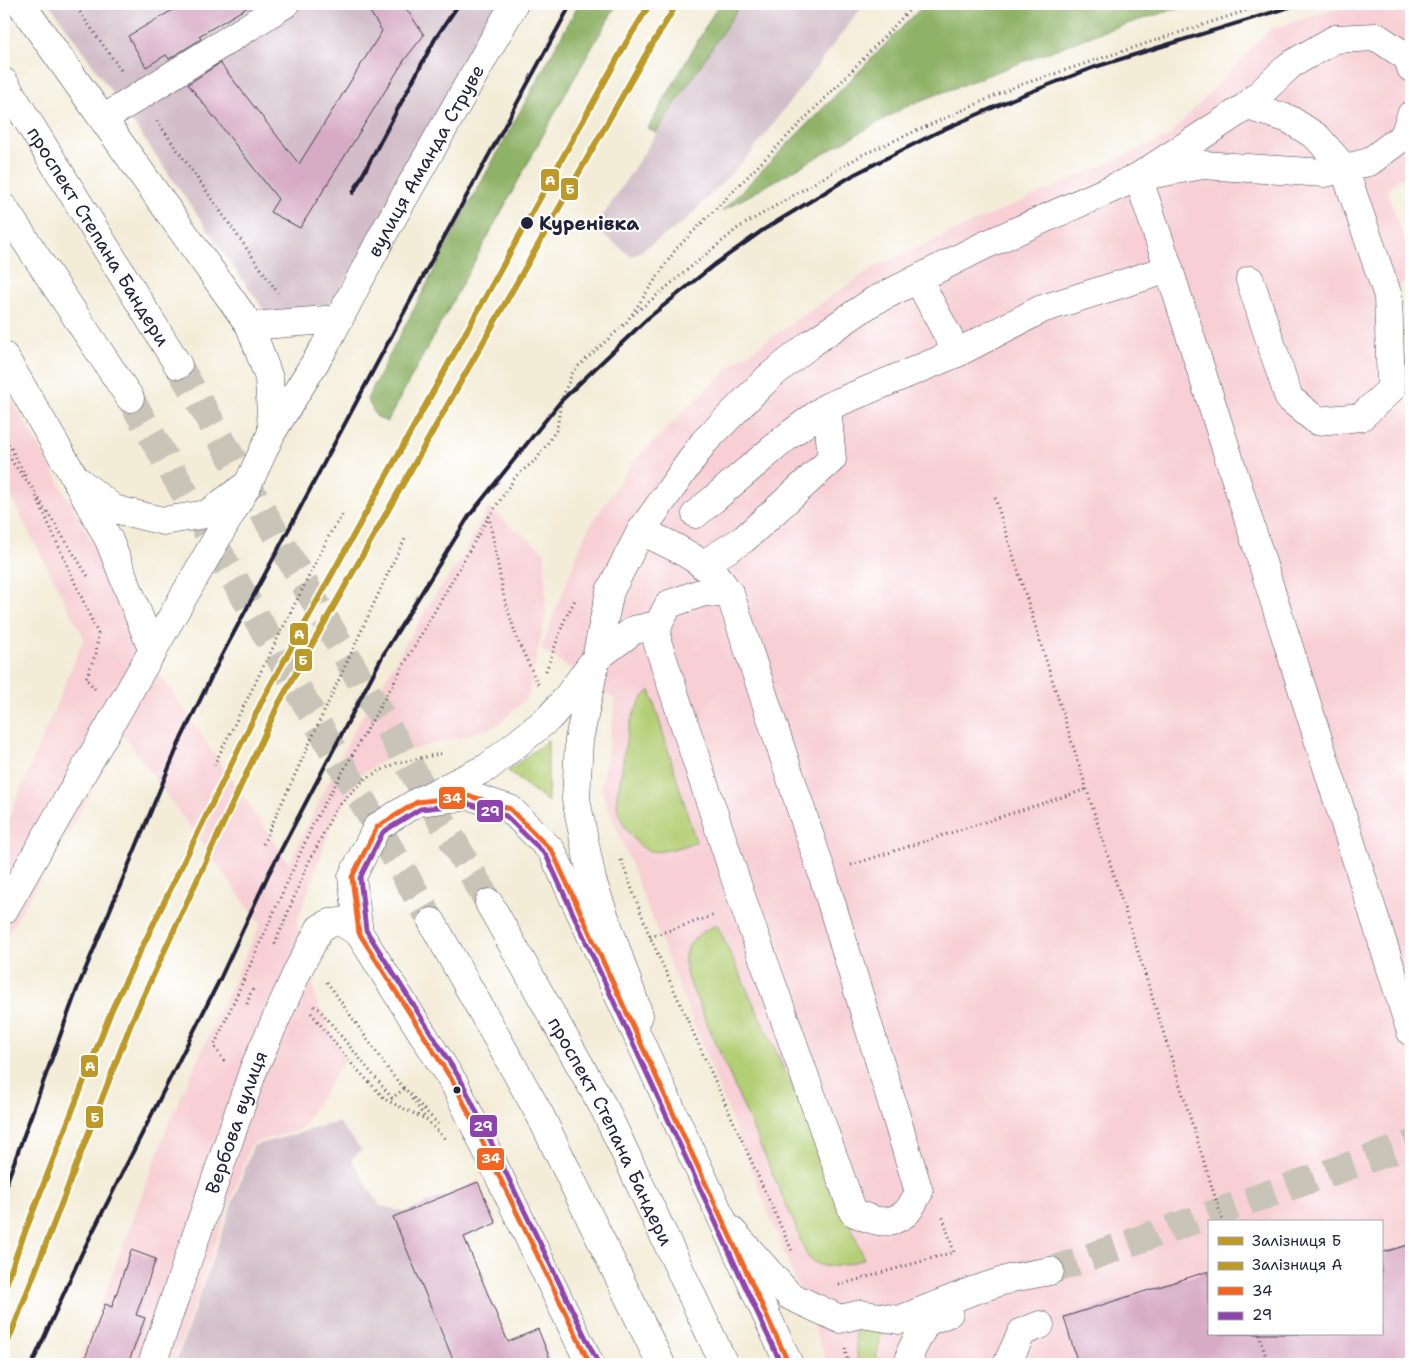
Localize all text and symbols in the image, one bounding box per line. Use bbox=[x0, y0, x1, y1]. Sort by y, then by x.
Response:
street label: вулиця Аманда Струве bbox=[361, 60, 490, 261]
street label: проспект Степана Бандери bbox=[22, 122, 176, 351]
line badge: A bbox=[540, 168, 560, 192]
text: A bbox=[545, 171, 556, 189]
line badge: Б bbox=[560, 177, 579, 201]
text: Б bbox=[565, 180, 575, 198]
place label: Куренівка bbox=[539, 211, 639, 236]
marker: Куренівка bbox=[519, 215, 535, 231]
line badge: A bbox=[289, 622, 309, 646]
text: A bbox=[294, 625, 305, 643]
line badge: Б bbox=[294, 648, 313, 672]
text: Б bbox=[298, 651, 308, 669]
line badge: 34 bbox=[438, 786, 466, 810]
text: 34 bbox=[442, 789, 462, 807]
line badge: 29 bbox=[476, 799, 504, 823]
text: 29 bbox=[480, 802, 500, 820]
street label: проспект Степана Бандери bbox=[543, 1012, 679, 1250]
street label: Вербова вулиця bbox=[199, 1047, 273, 1197]
line badge: A bbox=[80, 1054, 99, 1078]
text: A bbox=[85, 1057, 96, 1075]
unlabelled marker bbox=[452, 1085, 462, 1095]
line badge: Б bbox=[85, 1105, 104, 1129]
text: Б bbox=[90, 1108, 100, 1126]
line badge: 29 bbox=[469, 1114, 498, 1138]
text: 29 bbox=[473, 1117, 493, 1135]
line badge: 34 bbox=[476, 1147, 505, 1171]
text: 34 bbox=[481, 1149, 501, 1167]
legend bbox=[1208, 1220, 1382, 1336]
text: Залізниця Б bbox=[1252, 1231, 1341, 1251]
text: Залізниця A bbox=[1252, 1255, 1342, 1275]
text: 34 bbox=[1252, 1281, 1272, 1301]
text: 29 bbox=[1252, 1305, 1272, 1325]

